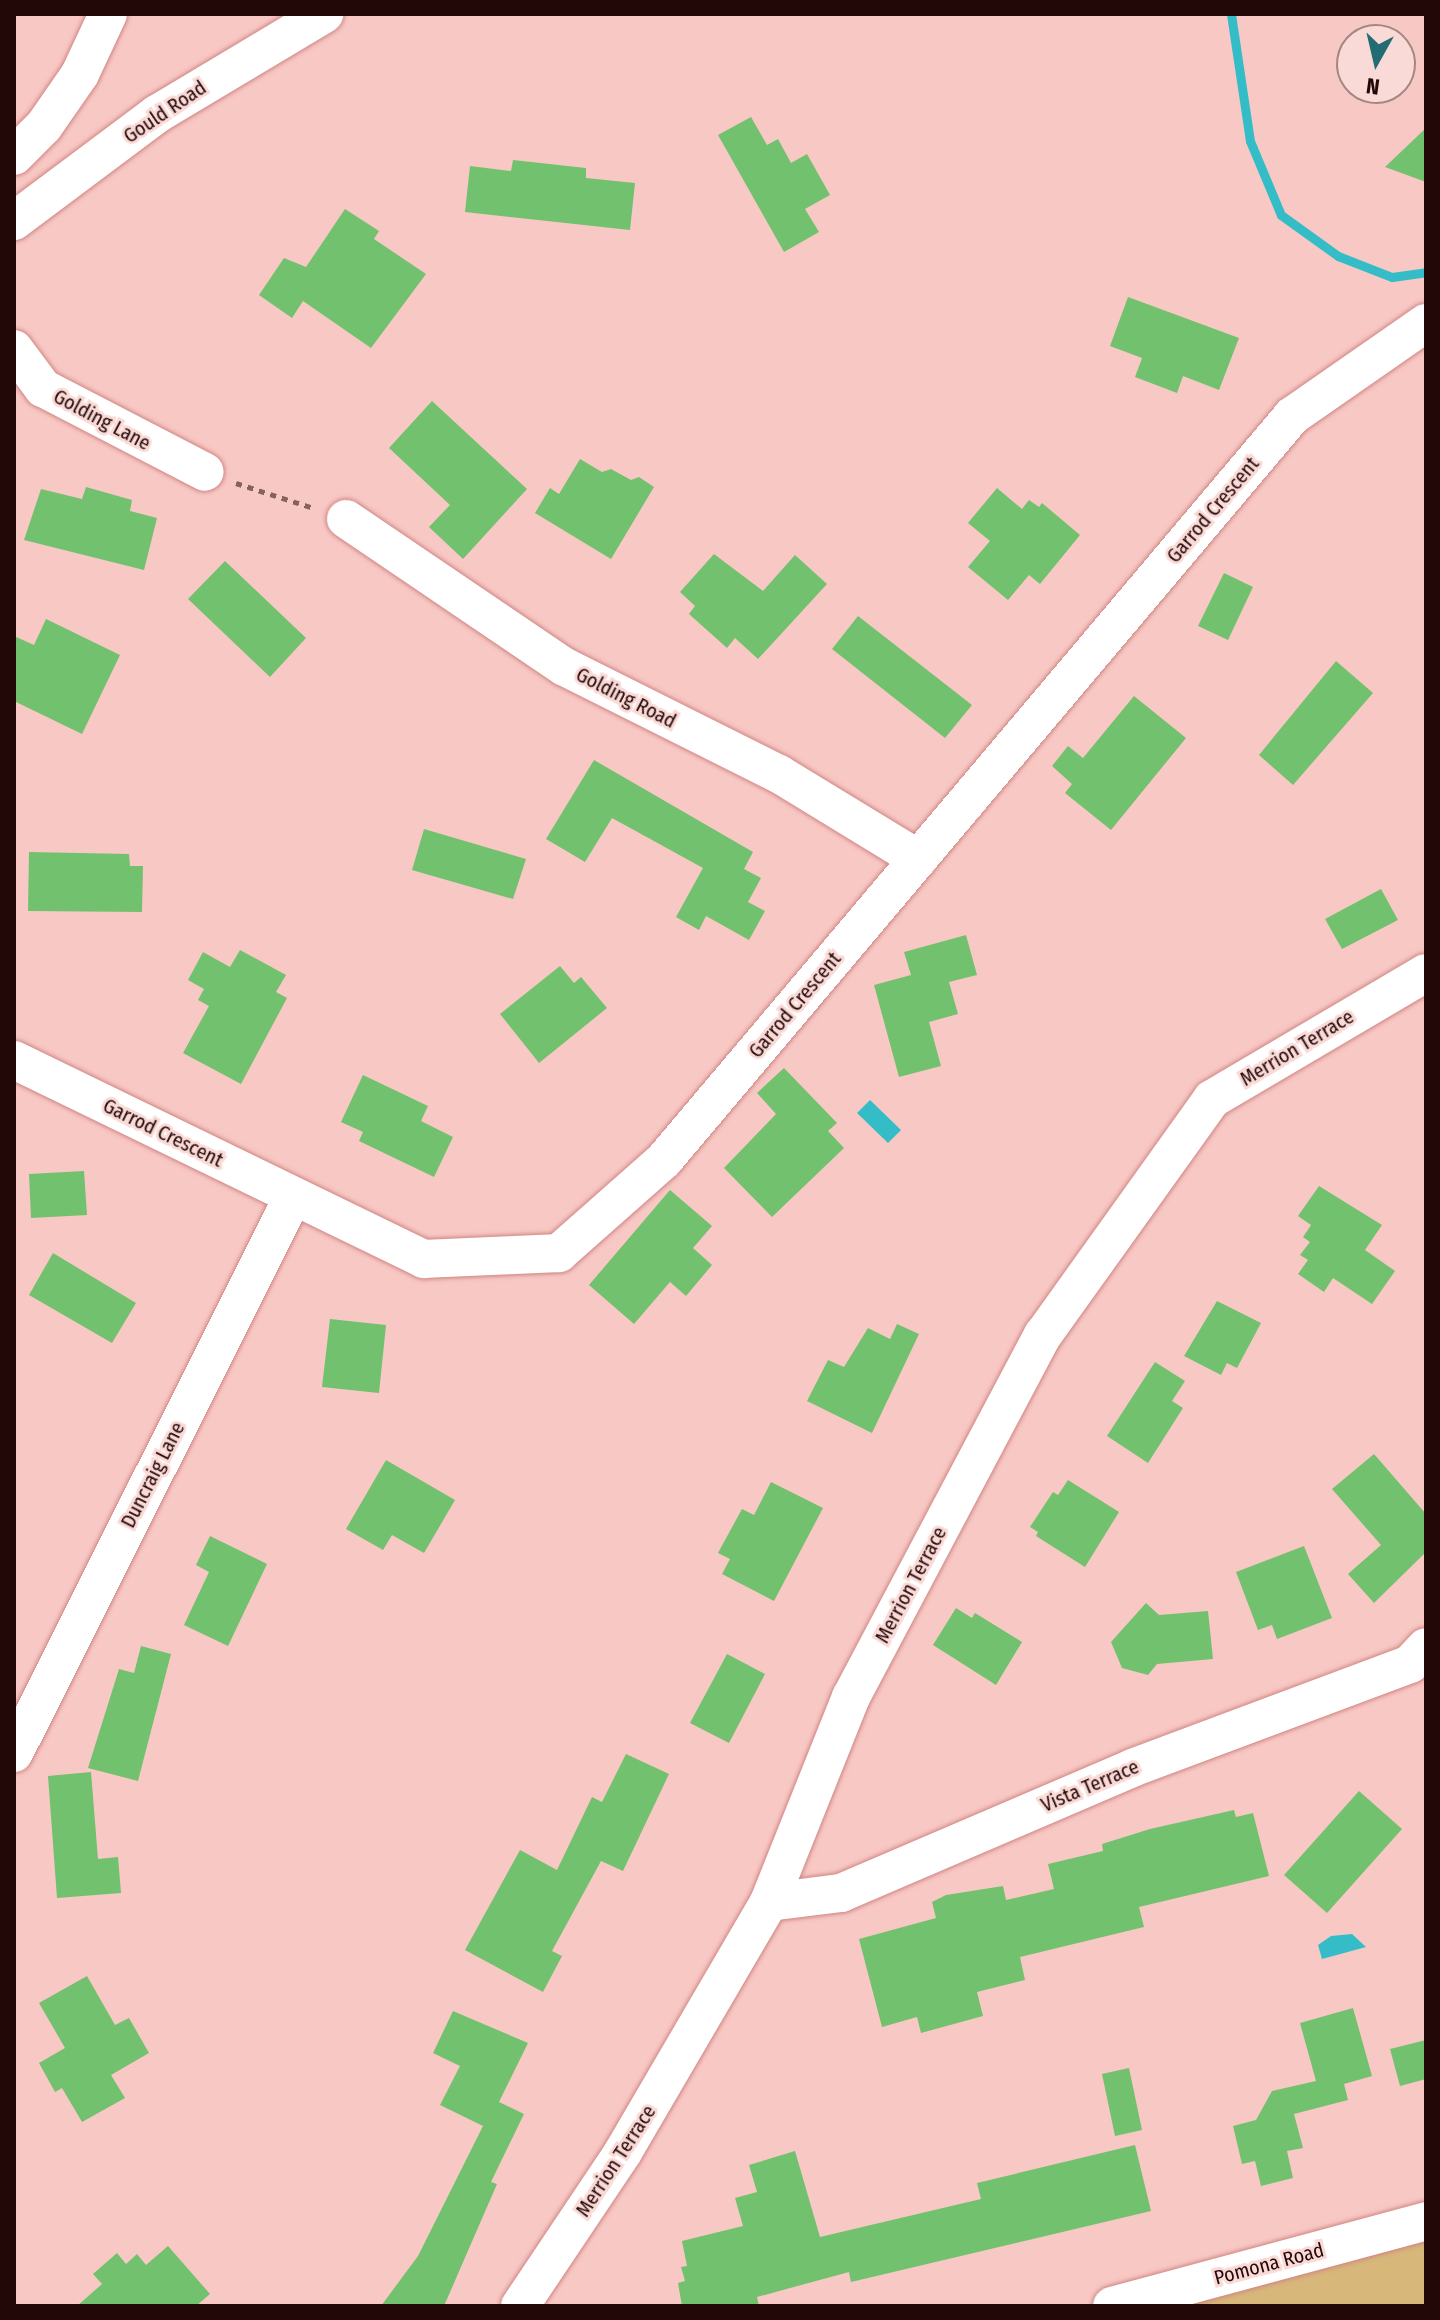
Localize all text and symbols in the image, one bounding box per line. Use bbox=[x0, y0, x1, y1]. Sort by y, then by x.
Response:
north arrow bbox=[1336, 24, 1416, 104]
text: N bbox=[1364, 72, 1381, 101]
street label: Gould Road bbox=[119, 76, 211, 148]
street label: Golding Lane bbox=[49, 384, 155, 456]
street label: Garrod Crescent bbox=[1162, 452, 1264, 568]
street label: Golding Road bbox=[572, 663, 680, 733]
street label: Garrod Crescent bbox=[744, 947, 846, 1063]
street label: Merrion Terrace bbox=[1236, 1005, 1358, 1091]
street label: Garrod Crescent bbox=[99, 1094, 227, 1172]
street label: Duncraig Lane bbox=[116, 1418, 190, 1532]
street label: Merrion Terrace bbox=[870, 1523, 952, 1647]
street label: Vista Terrace bbox=[1037, 1755, 1143, 1817]
street label: Merrion Terrace bbox=[571, 2101, 661, 2221]
street label: Pomona Road bbox=[1211, 2238, 1327, 2290]

